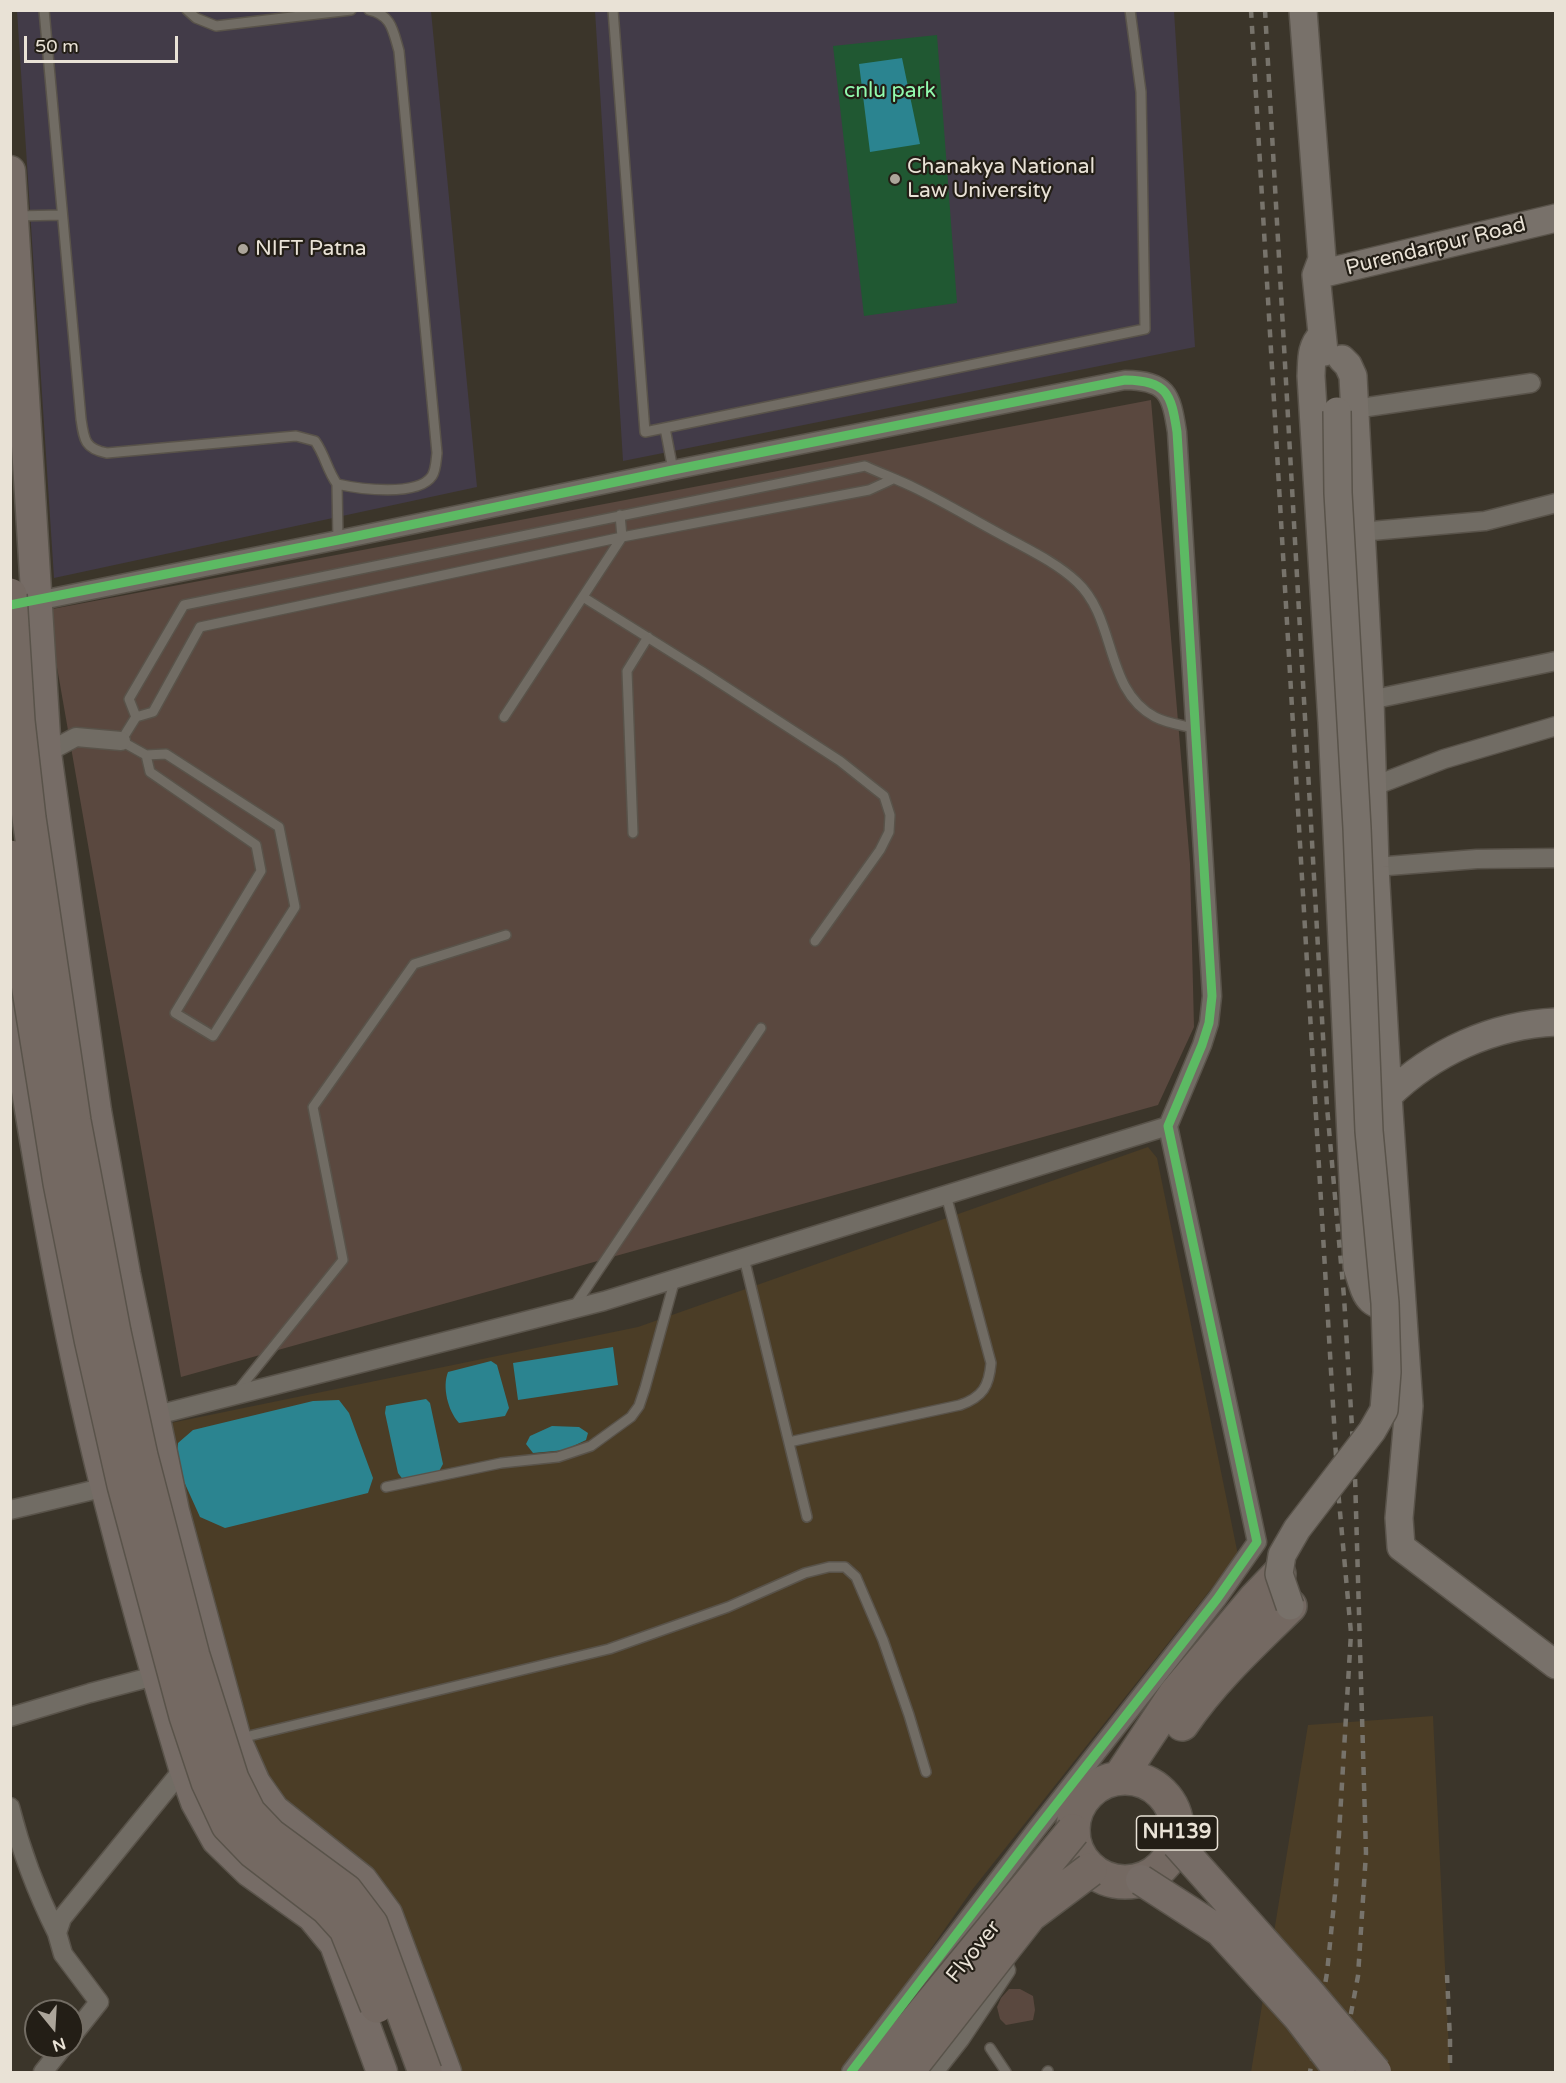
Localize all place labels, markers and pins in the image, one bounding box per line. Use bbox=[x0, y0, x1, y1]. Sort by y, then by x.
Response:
place label: Chanakya National Law University bbox=[907, 154, 1095, 204]
marker: Chanakya National Law University bbox=[888, 172, 902, 186]
place label: NIFT Patna bbox=[255, 236, 367, 262]
marker: NIFT Patna bbox=[236, 242, 250, 256]

